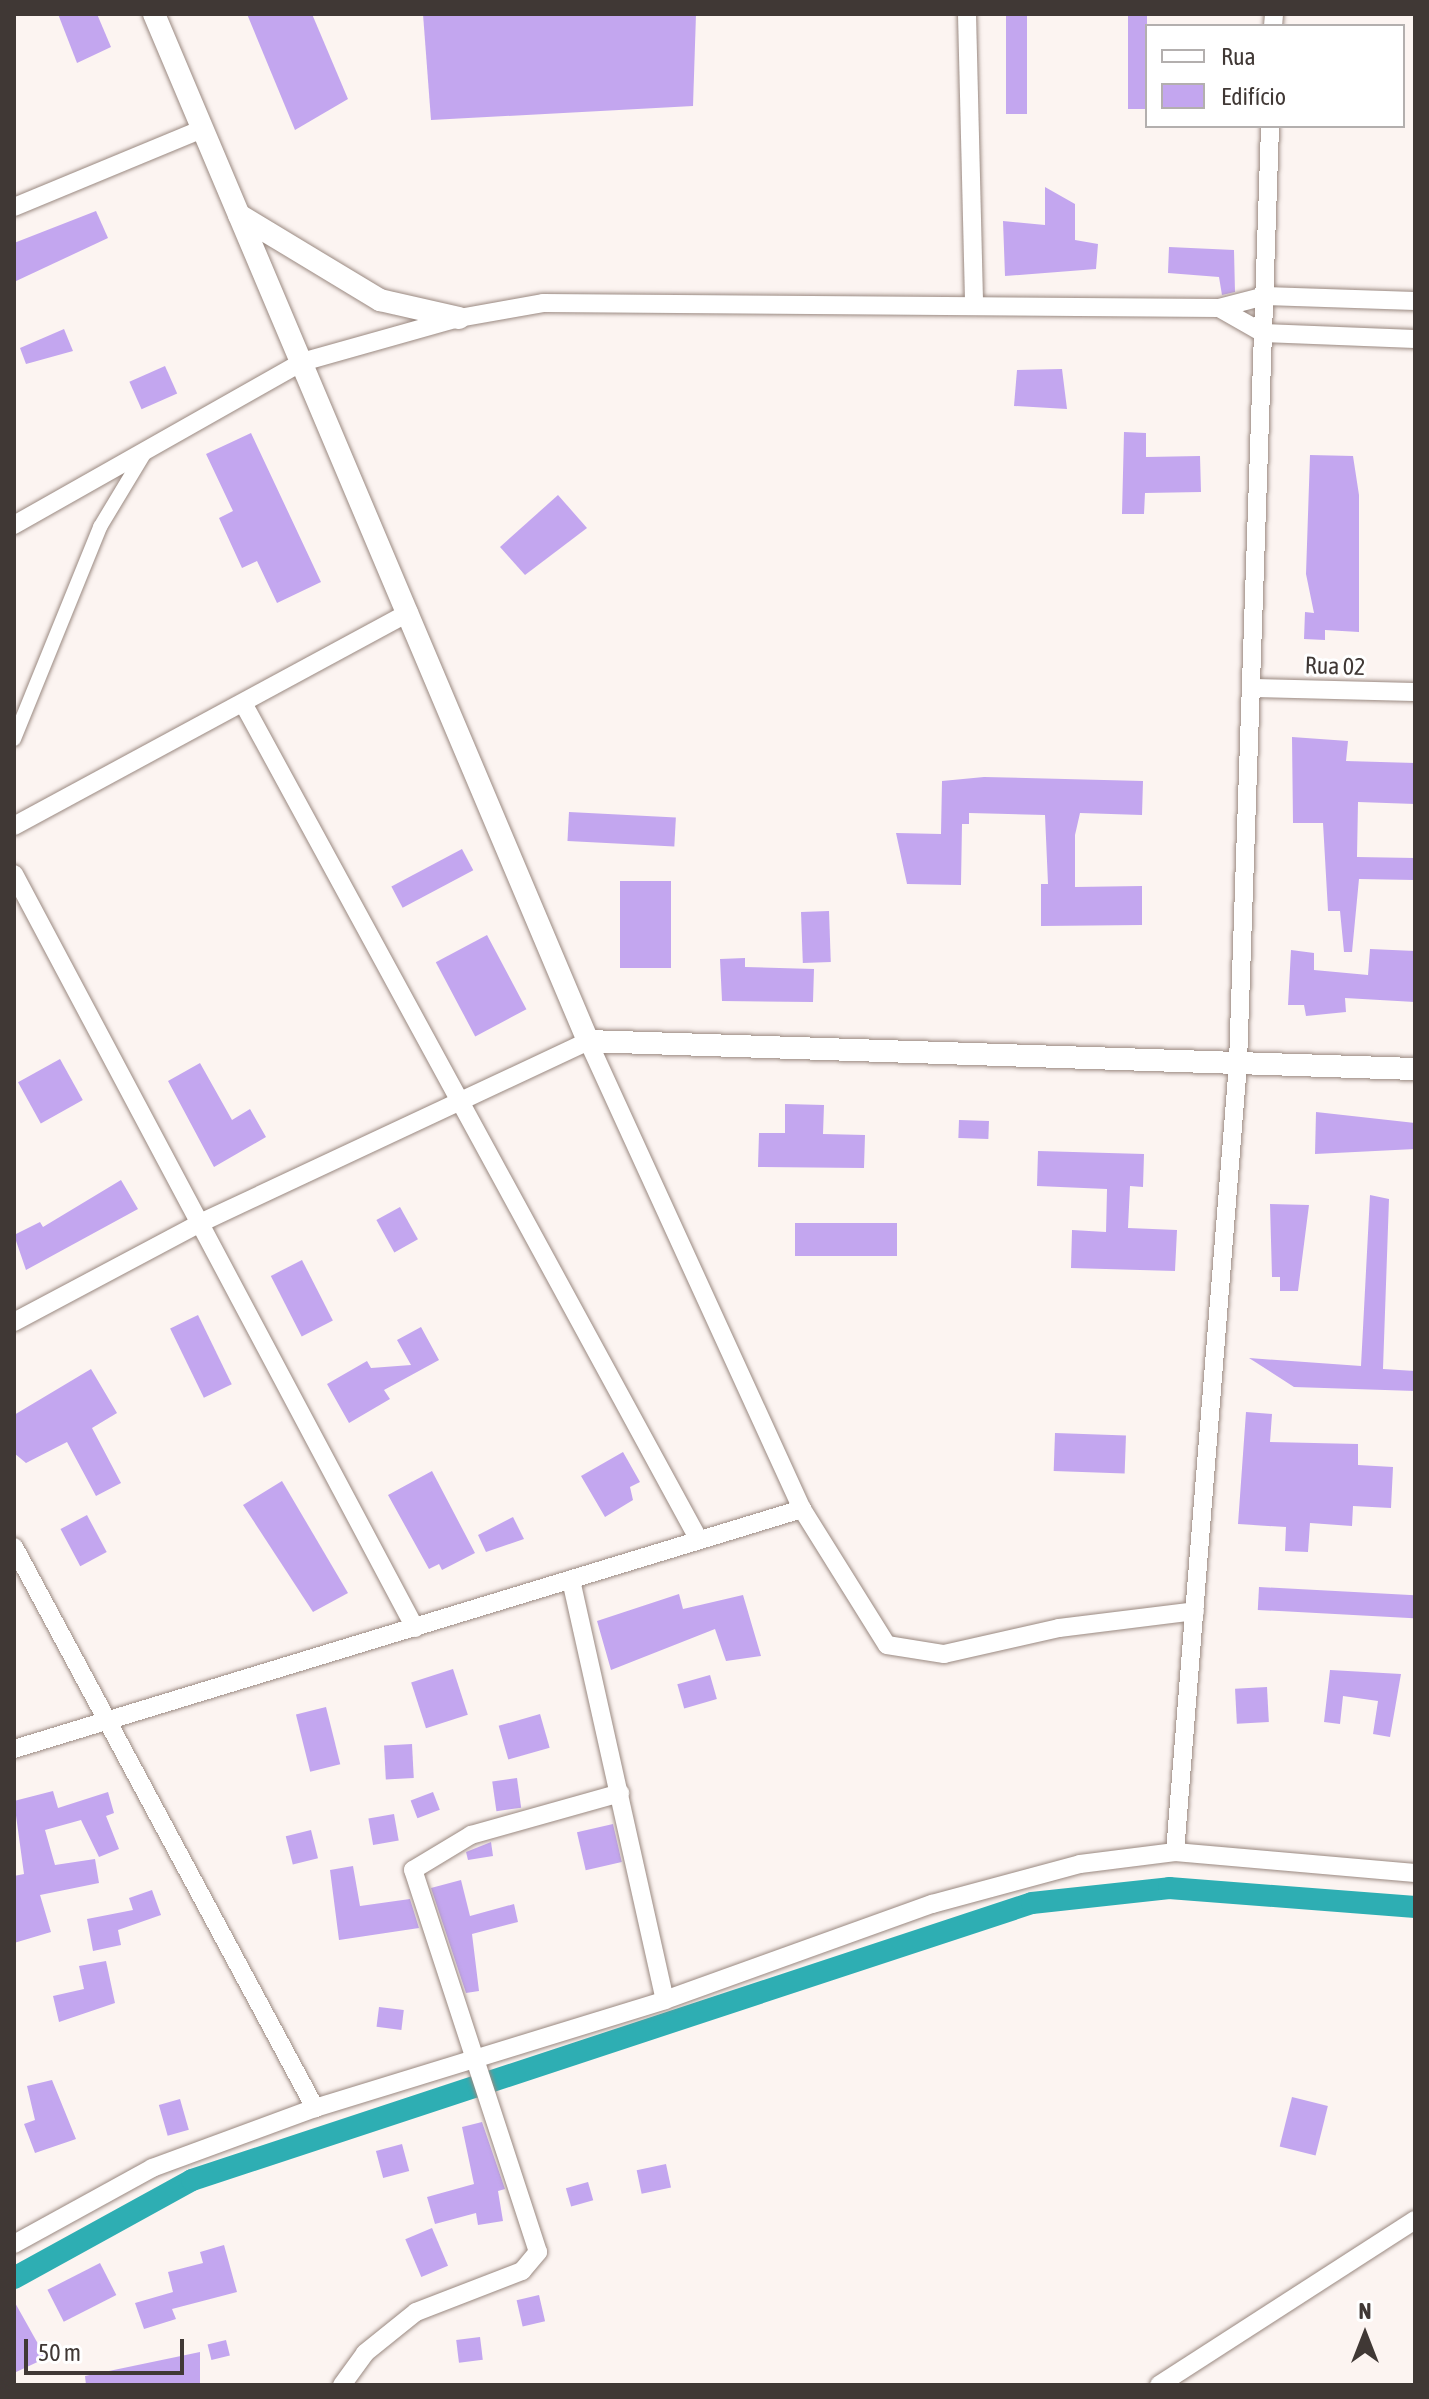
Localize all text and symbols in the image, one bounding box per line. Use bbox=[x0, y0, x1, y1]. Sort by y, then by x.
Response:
legend bbox=[1145, 24, 1405, 128]
text: Rua bbox=[1221, 43, 1256, 70]
text: Edifício bbox=[1221, 83, 1286, 110]
street label: Rua 02 bbox=[1304, 651, 1366, 681]
north arrow bbox=[1325, 2295, 1405, 2375]
text: N bbox=[1359, 2298, 1371, 2324]
scale bar bbox=[28, 2323, 188, 2373]
text: 50 m bbox=[38, 2339, 81, 2366]

